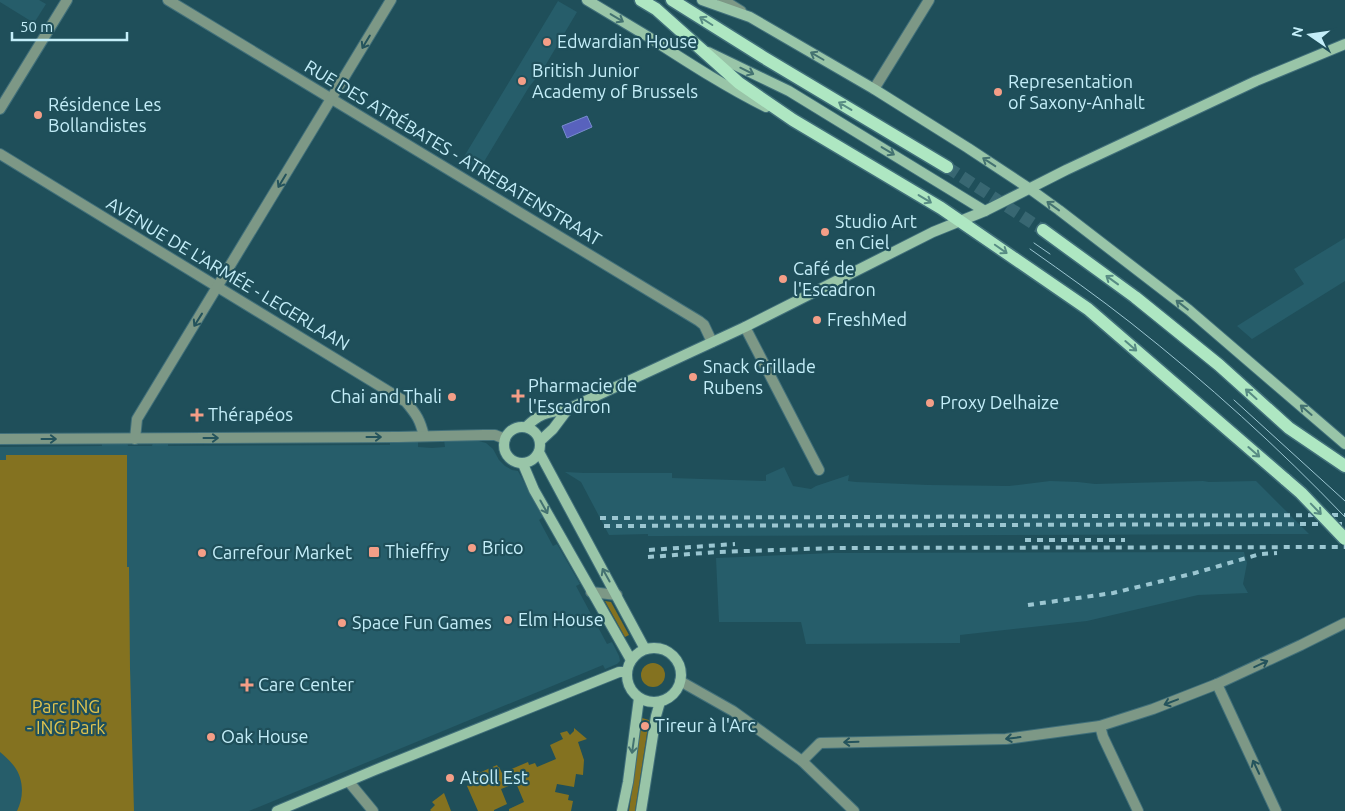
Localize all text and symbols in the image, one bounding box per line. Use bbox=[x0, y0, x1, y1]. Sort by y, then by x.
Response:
scale bar bbox=[12, 10, 128, 42]
north arrow bbox=[1285, 10, 1335, 60]
one-way arrow bbox=[609, 13, 623, 23]
one-way arrow bbox=[700, 16, 714, 26]
text: 50 m bbox=[20, 18, 53, 35]
text: N bbox=[1288, 25, 1306, 39]
place label: Edwardian House bbox=[557, 31, 697, 51]
one-way arrow bbox=[360, 34, 370, 48]
marker: Edwardian House bbox=[541, 36, 553, 48]
one-way arrow bbox=[810, 50, 824, 60]
street label: RUE DES ATRÉBATES - ATREBATENSTRAAT bbox=[302, 55, 606, 249]
place label: British Junior Academy of Brussels bbox=[532, 60, 698, 101]
one-way arrow bbox=[739, 66, 754, 76]
place label: Representation of Saxony-Anhalt bbox=[1008, 71, 1145, 112]
marker: British Junior Academy of Brussels bbox=[516, 75, 528, 87]
marker: Representation of Saxony-Anhalt bbox=[992, 86, 1004, 98]
place label: Résidence Les Bollandistes bbox=[48, 94, 162, 135]
one-way arrow bbox=[839, 101, 853, 111]
marker: Résidence Les Bollandistes bbox=[32, 109, 44, 121]
one-way arrow bbox=[880, 147, 894, 157]
one-way arrow bbox=[983, 156, 997, 166]
one-way arrow bbox=[277, 173, 287, 187]
street label: AVENUE DE L'ARMÉE - LEGERLAAN bbox=[103, 192, 354, 354]
one-way arrow bbox=[918, 194, 933, 204]
one-way arrow bbox=[1047, 201, 1061, 211]
place label: Studio Art en Ciel bbox=[835, 211, 917, 252]
marker: Studio Art en Ciel bbox=[819, 226, 831, 238]
one-way arrow bbox=[993, 244, 1007, 254]
place label: Café de l'Escadron bbox=[793, 258, 876, 299]
marker: Café de l'Escadron bbox=[777, 273, 789, 285]
one-way arrow bbox=[1106, 275, 1119, 286]
one-way arrow bbox=[1176, 299, 1189, 310]
place label: FreshMed bbox=[827, 309, 907, 329]
one-way arrow bbox=[193, 313, 203, 327]
marker: FreshMed bbox=[811, 314, 823, 326]
one-way arrow bbox=[1124, 340, 1137, 352]
place label: Snack Grillade Rubens bbox=[703, 356, 816, 397]
marker: Snack Grillade Rubens bbox=[687, 371, 699, 383]
place label: Pharmacie de l'Escadron bbox=[528, 375, 637, 416]
place label: Chai and Thali bbox=[330, 386, 442, 406]
one-way arrow bbox=[1245, 388, 1258, 400]
marker: Pharmacie de l'Escadron bbox=[512, 390, 524, 402]
marker: Chai and Thali bbox=[446, 391, 458, 403]
place label: Proxy Delhaize bbox=[940, 392, 1059, 412]
marker: Proxy Delhaize bbox=[924, 397, 936, 409]
place label: Thérapéos bbox=[208, 404, 293, 424]
one-way arrow bbox=[1300, 405, 1313, 416]
marker: Thérapéos bbox=[190, 408, 204, 422]
one-way arrow bbox=[365, 432, 381, 442]
one-way arrow bbox=[202, 433, 219, 443]
one-way arrow bbox=[40, 434, 56, 444]
one-way arrow bbox=[1247, 446, 1260, 458]
one-way arrow bbox=[539, 500, 549, 515]
one-way arrow bbox=[1310, 503, 1322, 515]
place label: Brico bbox=[482, 537, 523, 557]
place label: Thieffry bbox=[385, 541, 450, 561]
place label: Carrefour Market bbox=[212, 542, 352, 562]
marker: Brico bbox=[466, 542, 478, 554]
marker: Thieffry bbox=[367, 545, 381, 559]
marker: Carrefour Market bbox=[196, 547, 208, 559]
one-way arrow bbox=[600, 568, 610, 583]
place label: Elm House bbox=[518, 609, 604, 629]
place label: Space Fun Games bbox=[352, 612, 492, 632]
marker: Elm House bbox=[502, 614, 514, 626]
marker: Space Fun Games bbox=[336, 617, 348, 629]
one-way arrow bbox=[1253, 658, 1268, 668]
place label: Care Center bbox=[258, 674, 354, 694]
marker: Care Center bbox=[240, 678, 254, 692]
park label: Parc ING - ING Park bbox=[27, 696, 105, 737]
one-way arrow bbox=[1164, 698, 1179, 707]
place label: Tireur à l'Arc bbox=[655, 715, 756, 735]
marker: Tireur à l'Arc bbox=[639, 720, 651, 732]
place label: Oak House bbox=[221, 726, 309, 746]
marker: Oak House bbox=[205, 731, 217, 743]
one-way arrow bbox=[1006, 733, 1022, 743]
one-way arrow bbox=[627, 738, 637, 754]
one-way arrow bbox=[843, 738, 859, 747]
one-way arrow bbox=[1250, 760, 1260, 775]
place label: Atoll Est bbox=[460, 767, 528, 787]
marker: Atoll Est bbox=[444, 772, 456, 784]

